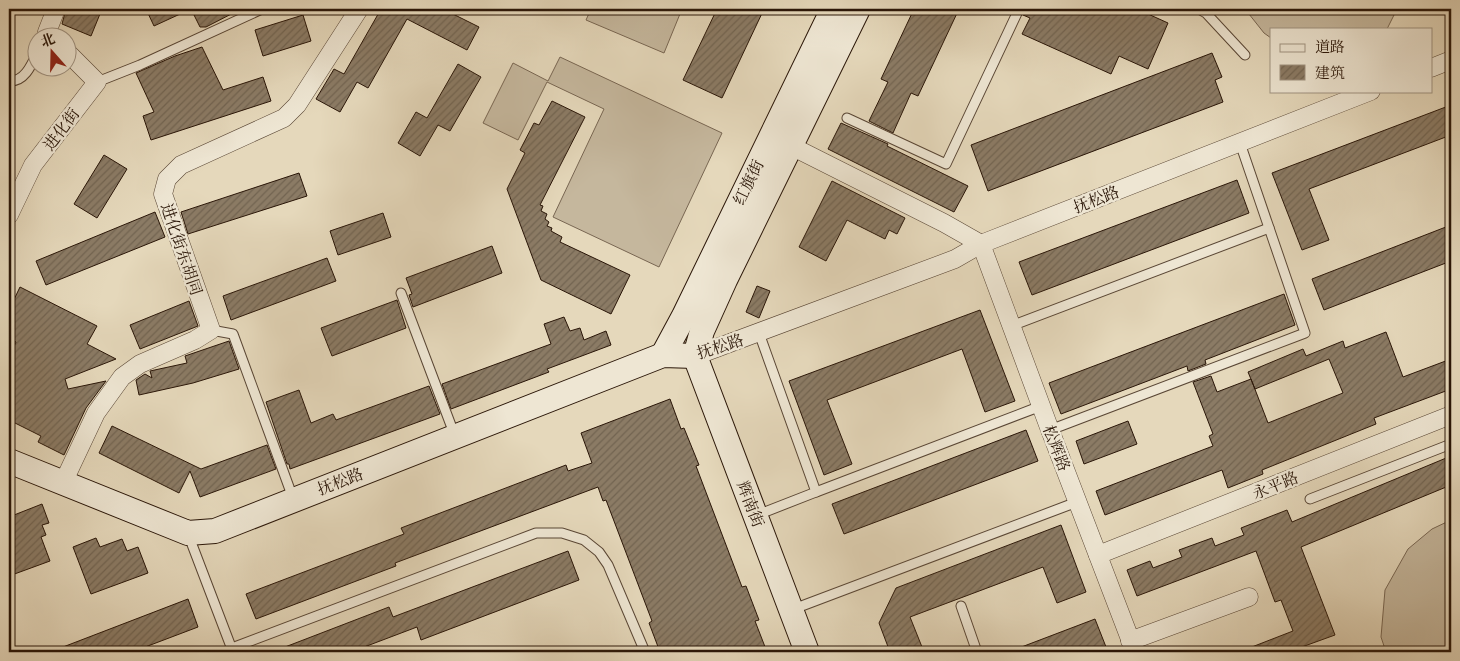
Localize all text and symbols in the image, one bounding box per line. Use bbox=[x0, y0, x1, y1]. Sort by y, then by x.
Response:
north arrow bbox=[28, 28, 78, 78]
legend bbox=[1270, 28, 1432, 92]
text: 北 bbox=[38, 30, 57, 51]
text: 道路 bbox=[1315, 38, 1345, 56]
text: 建筑 bbox=[1315, 64, 1345, 82]
street label: 进化街 bbox=[39, 104, 83, 154]
street label: 红旗街 bbox=[729, 156, 768, 208]
street label: 抚松路 bbox=[1070, 182, 1122, 217]
street label: 进化街东胡同 bbox=[157, 201, 206, 298]
street label: 抚松路 bbox=[694, 330, 746, 363]
street label: 松辉路 bbox=[1039, 422, 1074, 474]
street label: 抚松路 bbox=[314, 464, 366, 499]
street label: 永平路 bbox=[1249, 468, 1301, 503]
street label: 辉南街 bbox=[733, 478, 768, 530]

